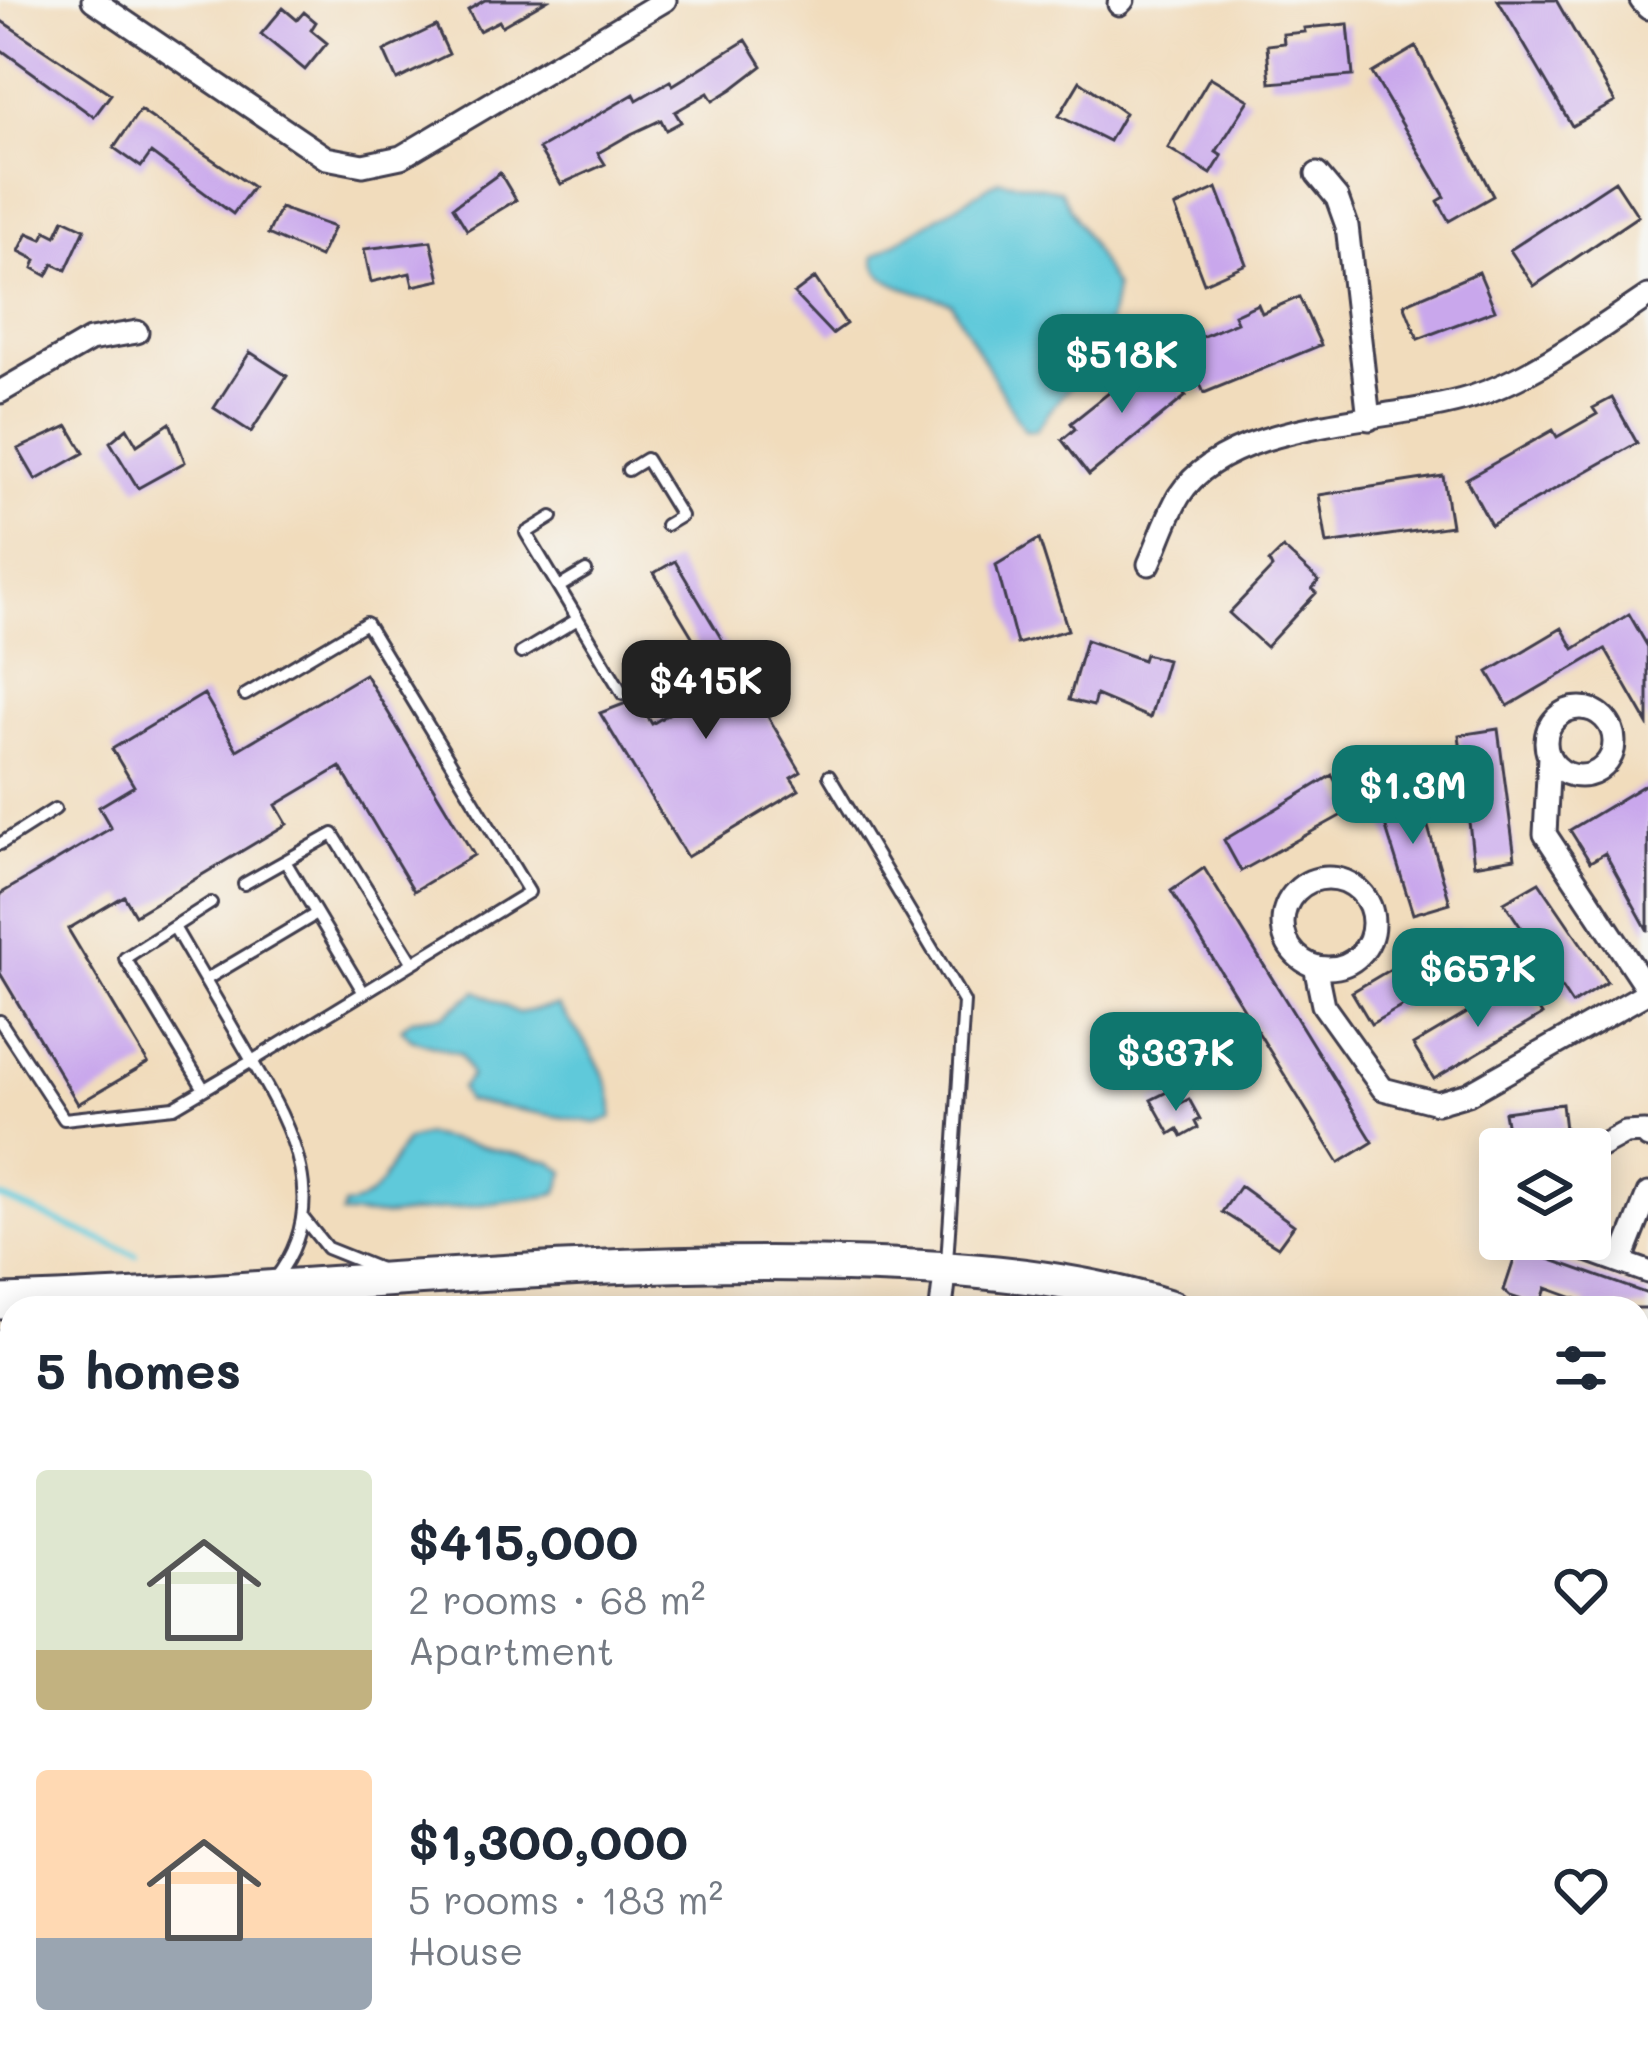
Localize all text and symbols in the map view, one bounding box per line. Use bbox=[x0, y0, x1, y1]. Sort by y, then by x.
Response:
pin: $518K bbox=[1038, 314, 1206, 416]
text: $518K bbox=[1065, 327, 1179, 378]
pin: $415K bbox=[622, 640, 790, 742]
text: $415K bbox=[649, 653, 763, 704]
pin: $1.3M bbox=[1329, 745, 1497, 847]
text: $1.3M bbox=[1359, 758, 1467, 809]
pin: $657K bbox=[1394, 928, 1562, 1030]
text: $657K bbox=[1419, 941, 1537, 992]
pin: $337K bbox=[1092, 1012, 1260, 1114]
text: $337K bbox=[1117, 1025, 1235, 1076]
map controls bbox=[1479, 1128, 1611, 1260]
button: layers bbox=[1479, 1128, 1611, 1260]
text: 5 homes bbox=[36, 1335, 241, 1402]
icon: filters bbox=[1548, 1335, 1614, 1401]
text: $415,000 bbox=[408, 1506, 638, 1573]
icon: home bbox=[132, 1518, 276, 1662]
icon: heart bbox=[1548, 1557, 1614, 1623]
text: 2 rooms · 68 m² bbox=[408, 1573, 706, 1624]
text: Apartment bbox=[408, 1624, 614, 1675]
text: $1,300,000 bbox=[408, 1806, 688, 1873]
icon: home bbox=[132, 1818, 276, 1962]
icon: heart bbox=[1548, 1857, 1614, 1923]
text: 5 rooms · 183 m² bbox=[408, 1873, 723, 1924]
text: House bbox=[408, 1924, 523, 1975]

